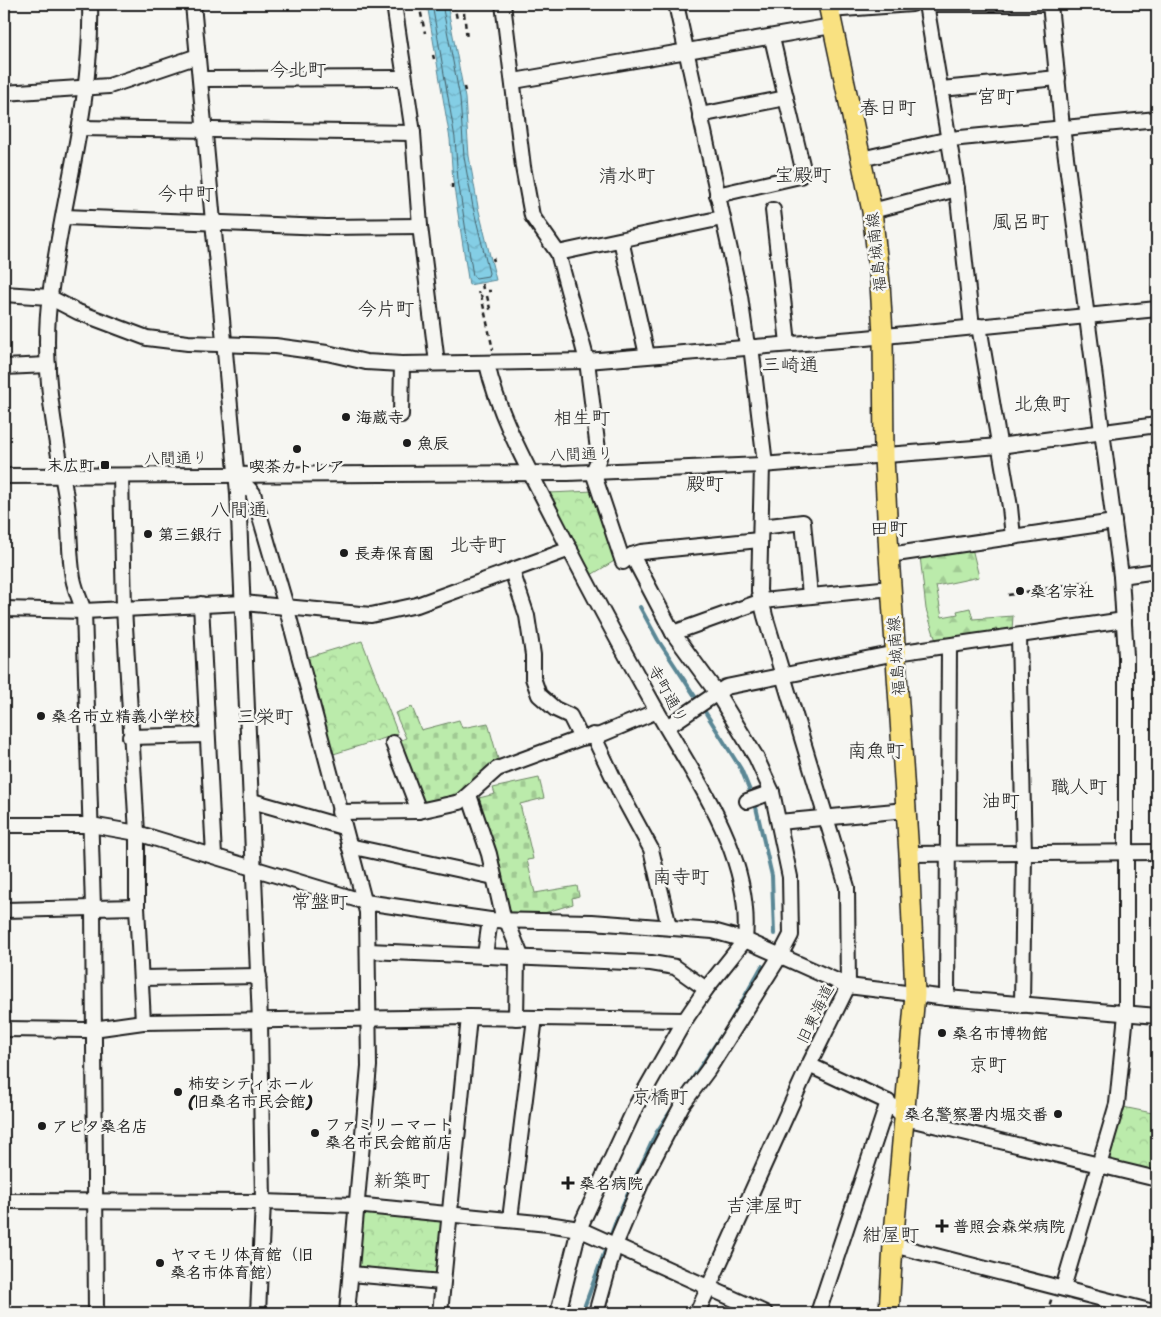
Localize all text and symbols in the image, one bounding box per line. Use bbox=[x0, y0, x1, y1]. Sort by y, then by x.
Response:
district label: 今北町 bbox=[269, 53, 327, 86]
district label: 宮町 bbox=[977, 80, 1015, 113]
district label: 春日町 bbox=[859, 91, 917, 124]
district label: 宝殿町 bbox=[774, 158, 832, 191]
district label: 清水町 bbox=[598, 159, 656, 192]
district label: 今中町 bbox=[157, 177, 215, 210]
district label: 風呂町 bbox=[992, 205, 1050, 238]
street label: 福島城南線 bbox=[857, 211, 895, 293]
district label: 今片町 bbox=[357, 292, 415, 325]
district label: 三崎通 bbox=[761, 348, 819, 381]
district label: 北魚町 bbox=[1013, 387, 1071, 420]
district label: 相生町 bbox=[553, 401, 611, 434]
place label: 海蔵寺 bbox=[356, 403, 404, 432]
marker: 海蔵寺 bbox=[340, 411, 352, 423]
place label: 魚辰 bbox=[417, 429, 449, 458]
marker: 魚辰 bbox=[401, 437, 413, 449]
street label: 八間通り bbox=[549, 438, 613, 470]
street label: 八間通り bbox=[144, 443, 208, 473]
marker: 喫茶カトレア bbox=[291, 443, 303, 455]
place label: 末広町 bbox=[47, 451, 95, 480]
place label: 喫茶カトレア bbox=[249, 452, 345, 481]
marker: 末広町 bbox=[99, 459, 111, 471]
district label: 殿町 bbox=[686, 467, 724, 500]
district label: 八間通 bbox=[210, 493, 268, 526]
district label: 田町 bbox=[870, 512, 908, 545]
place label: 第三銀行 bbox=[158, 520, 222, 549]
marker: 第三銀行 bbox=[142, 528, 154, 540]
district label: 北寺町 bbox=[449, 528, 507, 561]
place label: 長寿保育園 bbox=[354, 539, 434, 568]
marker: 長寿保育園 bbox=[338, 547, 350, 559]
place label: 桑名宗社 bbox=[1030, 577, 1094, 606]
marker: 桑名宗社 bbox=[1014, 585, 1026, 597]
street label: 福島城南線 bbox=[879, 615, 913, 697]
street label: 寺町通り bbox=[640, 659, 696, 729]
district label: 三栄町 bbox=[236, 700, 294, 733]
place label: 桑名市立精義小学校 bbox=[51, 702, 195, 731]
marker: 桑名市立精義小学校 bbox=[35, 710, 47, 722]
district label: 南魚町 bbox=[847, 734, 905, 767]
district label: 職人町 bbox=[1050, 770, 1108, 803]
district label: 油町 bbox=[982, 784, 1020, 817]
district label: 南寺町 bbox=[652, 860, 710, 893]
district label: 常盤町 bbox=[291, 885, 349, 918]
street label: 旧東海道 bbox=[788, 979, 842, 1049]
place label: 桑名市博物館 bbox=[952, 1019, 1048, 1048]
marker: 桑名市博物館 bbox=[936, 1027, 948, 1039]
district label: 京町 bbox=[969, 1048, 1007, 1081]
place label: 柿安シティホール (旧桑名市民会館) bbox=[188, 1069, 314, 1116]
district label: 京橋町 bbox=[631, 1080, 689, 1113]
marker: 柿安シティホール (旧桑名市民会館) bbox=[172, 1086, 184, 1098]
place label: 桑名警察署内堀交番 bbox=[904, 1100, 1048, 1129]
marker: 桑名警察署内堀交番 bbox=[1052, 1108, 1064, 1120]
place label: ファミリーマート 桑名市民会館前店 bbox=[325, 1110, 454, 1157]
place label: アピタ桑名店 bbox=[52, 1112, 148, 1141]
marker: アピタ桑名店 bbox=[36, 1120, 48, 1132]
marker: ファミリーマート 桑名市民会館前店 bbox=[309, 1127, 321, 1139]
district label: 新築町 bbox=[373, 1164, 431, 1197]
place label: 桑名病院 bbox=[579, 1169, 643, 1198]
marker: 桑名病院 bbox=[561, 1176, 575, 1190]
district label: 吉津屋町 bbox=[726, 1189, 802, 1222]
place label: 普照会森栄病院 bbox=[953, 1212, 1065, 1241]
district label: 紺屋町 bbox=[862, 1218, 920, 1251]
marker: 普照会森栄病院 bbox=[935, 1219, 949, 1233]
place label: ヤマモリ体育館（旧 桑名市体育館） bbox=[170, 1240, 314, 1287]
marker: ヤマモリ体育館（旧 桑名市体育館） bbox=[154, 1257, 166, 1269]

